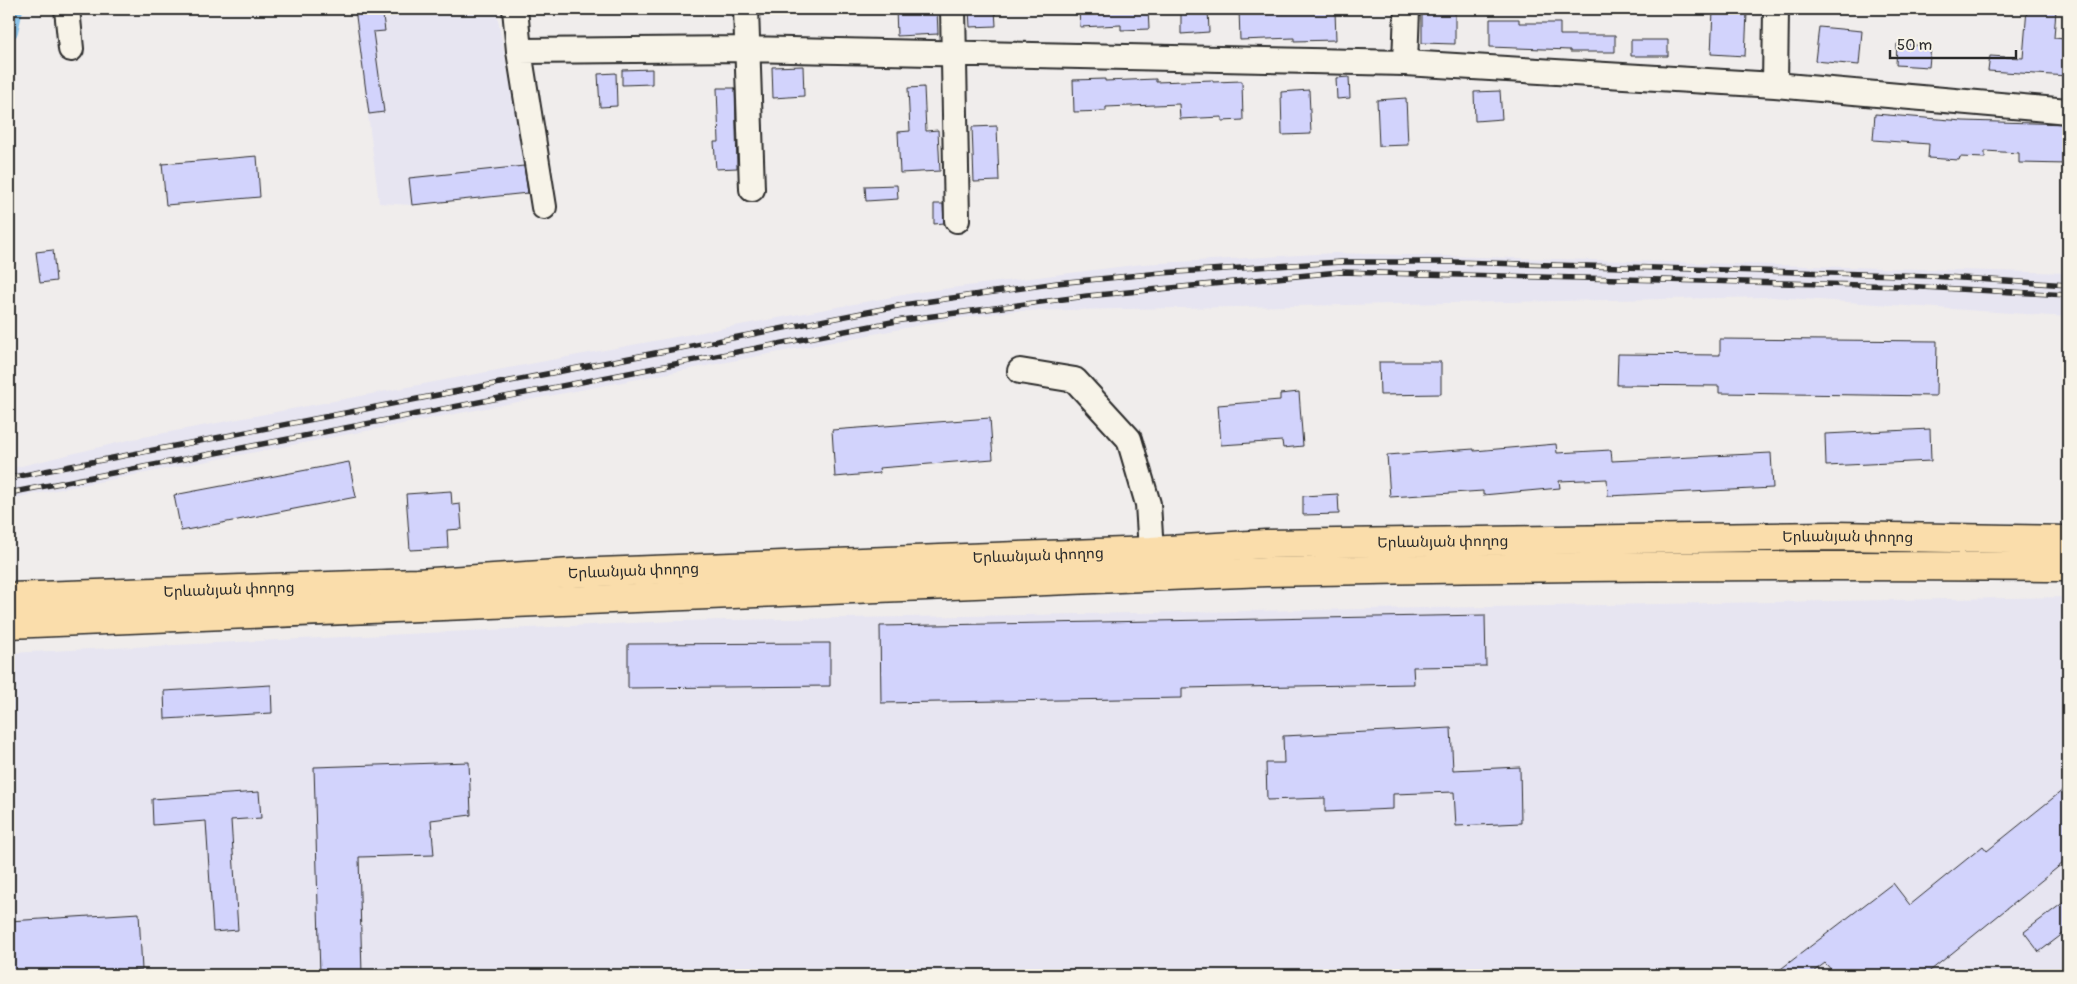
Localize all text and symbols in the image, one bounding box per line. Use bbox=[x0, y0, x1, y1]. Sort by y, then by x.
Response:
scale bar bbox=[1890, 28, 2016, 60]
text: 50 m bbox=[1897, 36, 1932, 55]
street label: Երևանյան փողոց bbox=[1782, 526, 1914, 547]
street label: Երևանյան փողոց bbox=[1377, 531, 1509, 552]
street label: Երևանյան փողոց bbox=[972, 543, 1104, 567]
street label: Երևանյան փողոց bbox=[567, 559, 699, 583]
street label: Երևանյան փողոց bbox=[163, 578, 295, 601]

